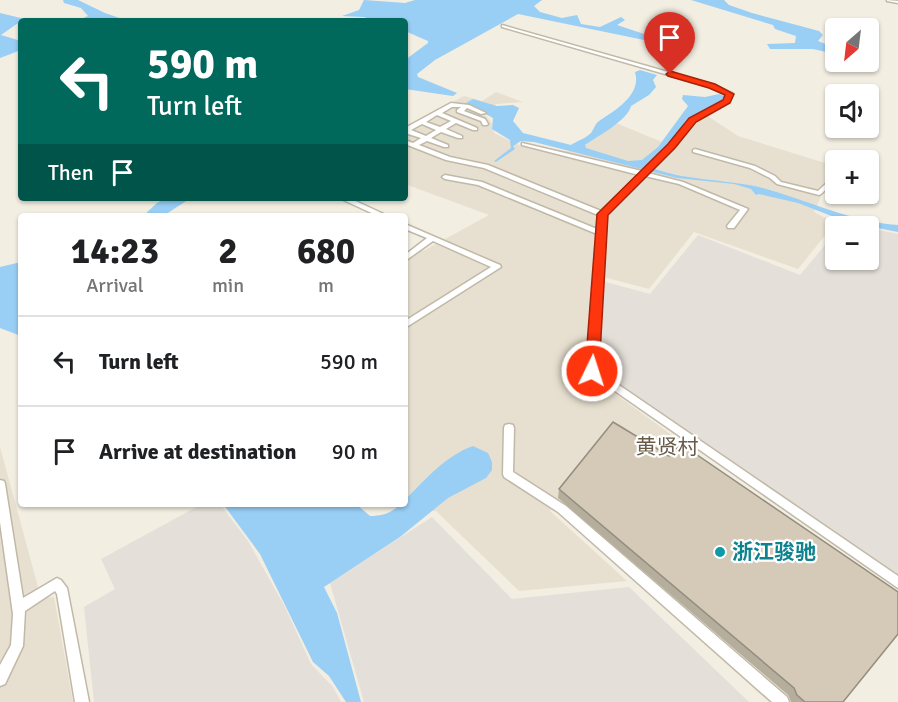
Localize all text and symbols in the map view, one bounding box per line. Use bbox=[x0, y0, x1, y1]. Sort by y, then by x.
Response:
pin bbox=[644, 12, 695, 74]
north arrow bbox=[825, 18, 879, 72]
map controls bbox=[825, 18, 879, 270]
icon: arrive bbox=[653, 21, 686, 54]
text: 590 m bbox=[147, 39, 258, 90]
icon: left bbox=[48, 42, 126, 120]
button: sound bbox=[825, 84, 879, 138]
text: Turn left bbox=[147, 90, 242, 123]
button: + bbox=[825, 150, 879, 204]
icon: arrive bbox=[106, 156, 139, 189]
text: Then bbox=[48, 159, 94, 186]
button: − bbox=[825, 216, 879, 270]
text: 14:23 bbox=[71, 229, 159, 274]
text: 2 bbox=[218, 229, 238, 274]
text: 680 bbox=[297, 229, 355, 274]
text: Arrival bbox=[86, 273, 144, 298]
text: min bbox=[212, 273, 244, 298]
text: m bbox=[318, 273, 334, 298]
position arrow bbox=[560, 339, 624, 403]
icon: left bbox=[48, 345, 81, 378]
text: Turn left bbox=[99, 348, 179, 375]
text: 590 m bbox=[320, 348, 378, 375]
district label: 黄贤村 bbox=[636, 434, 699, 460]
icon: arrive bbox=[48, 435, 81, 468]
text: Arrive at destination bbox=[99, 438, 296, 465]
text: 90 m bbox=[332, 438, 378, 465]
place label: 浙江骏驰 bbox=[732, 539, 816, 565]
marker: 浙江骏驰 bbox=[713, 545, 727, 559]

